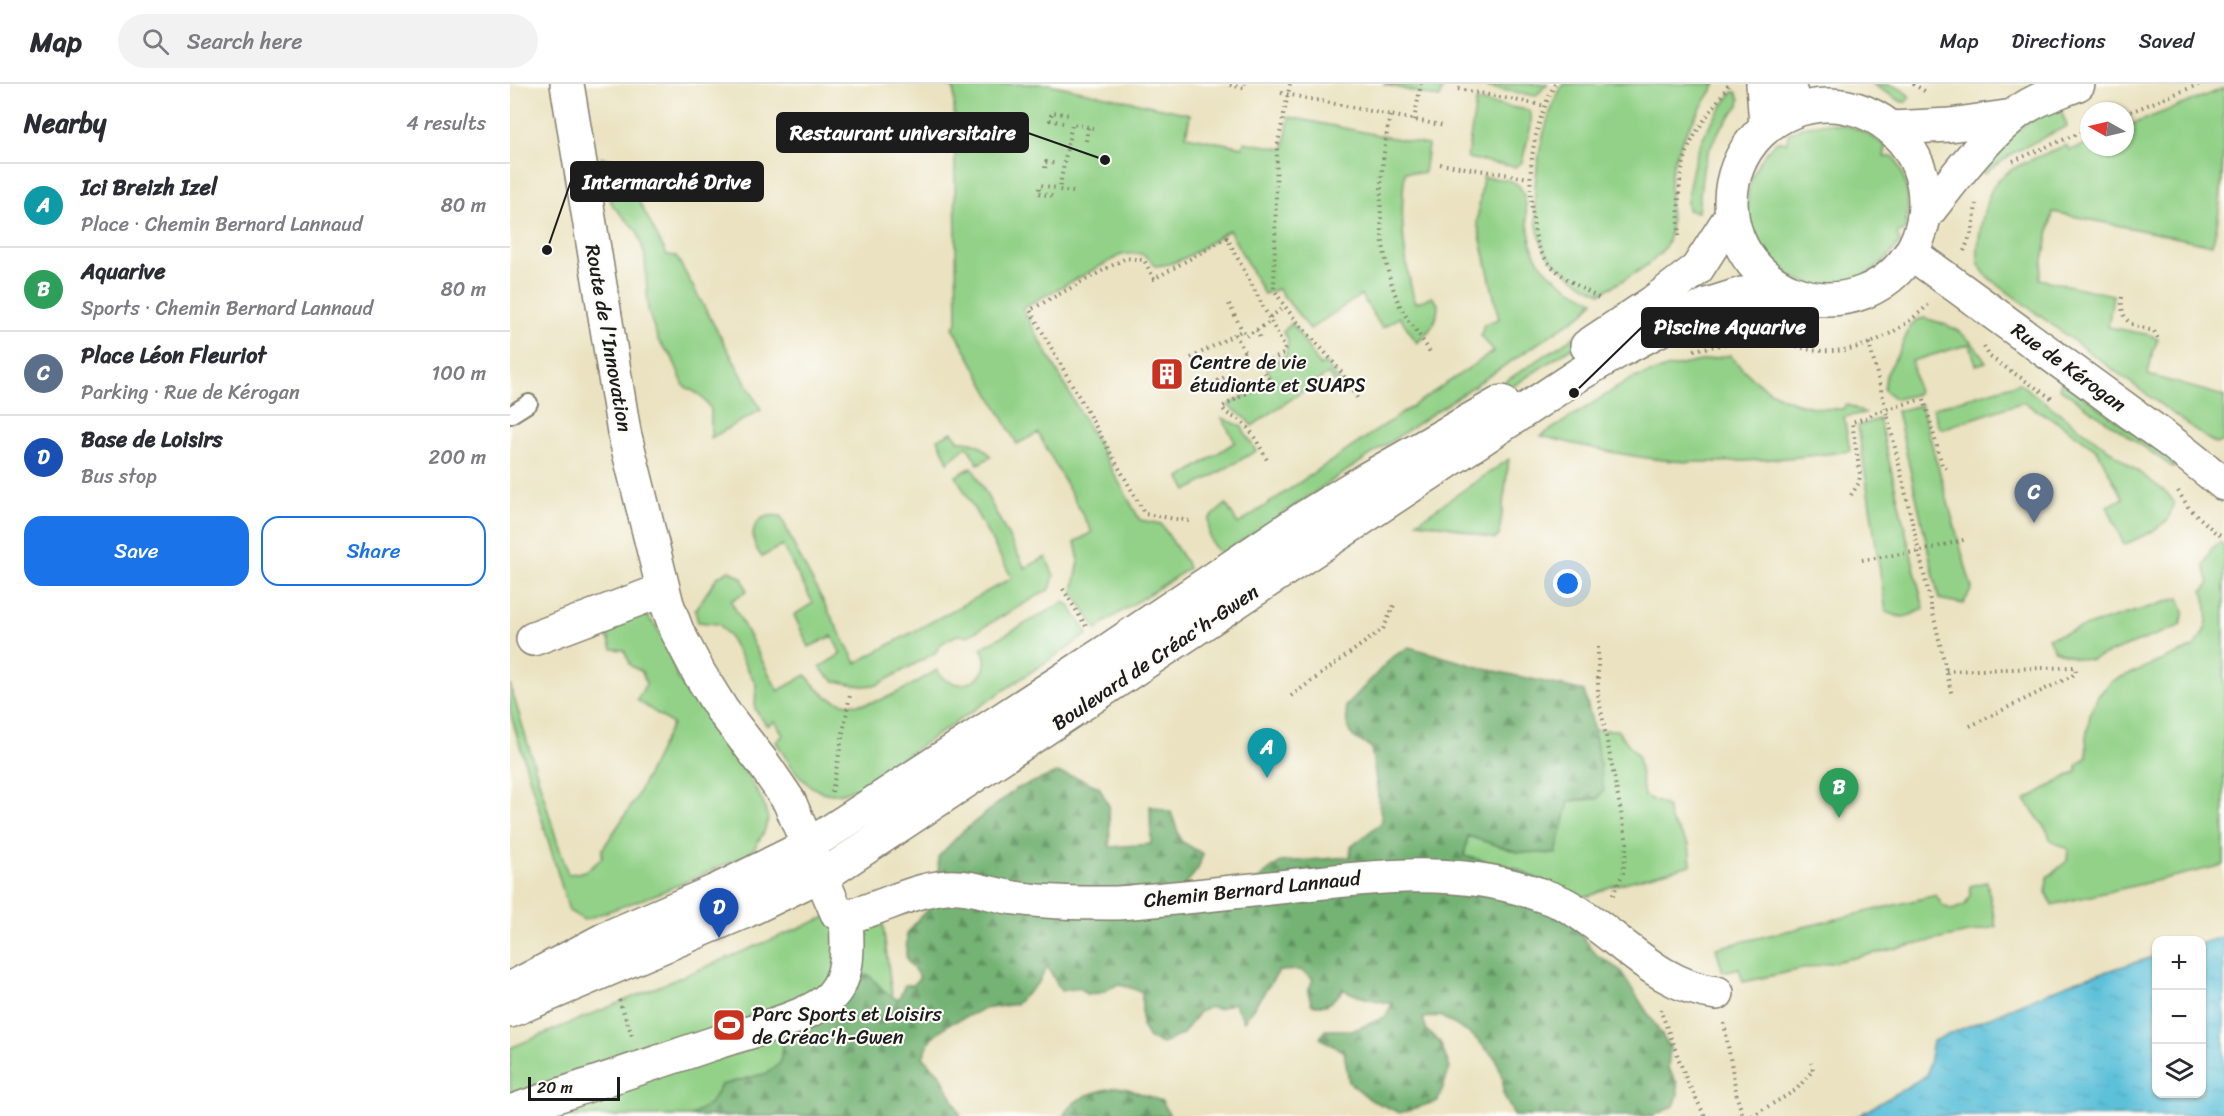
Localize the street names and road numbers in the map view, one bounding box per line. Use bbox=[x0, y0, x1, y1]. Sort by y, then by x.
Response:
street label: Route de l'Innovation bbox=[575, 241, 642, 435]
street label: Rue de Kérogan bbox=[2004, 313, 2134, 421]
street label: Boulevard de Créac'h-Gwen bbox=[1044, 575, 1266, 740]
street label: Chemin Bernard Lannaud bbox=[1142, 861, 1364, 918]

